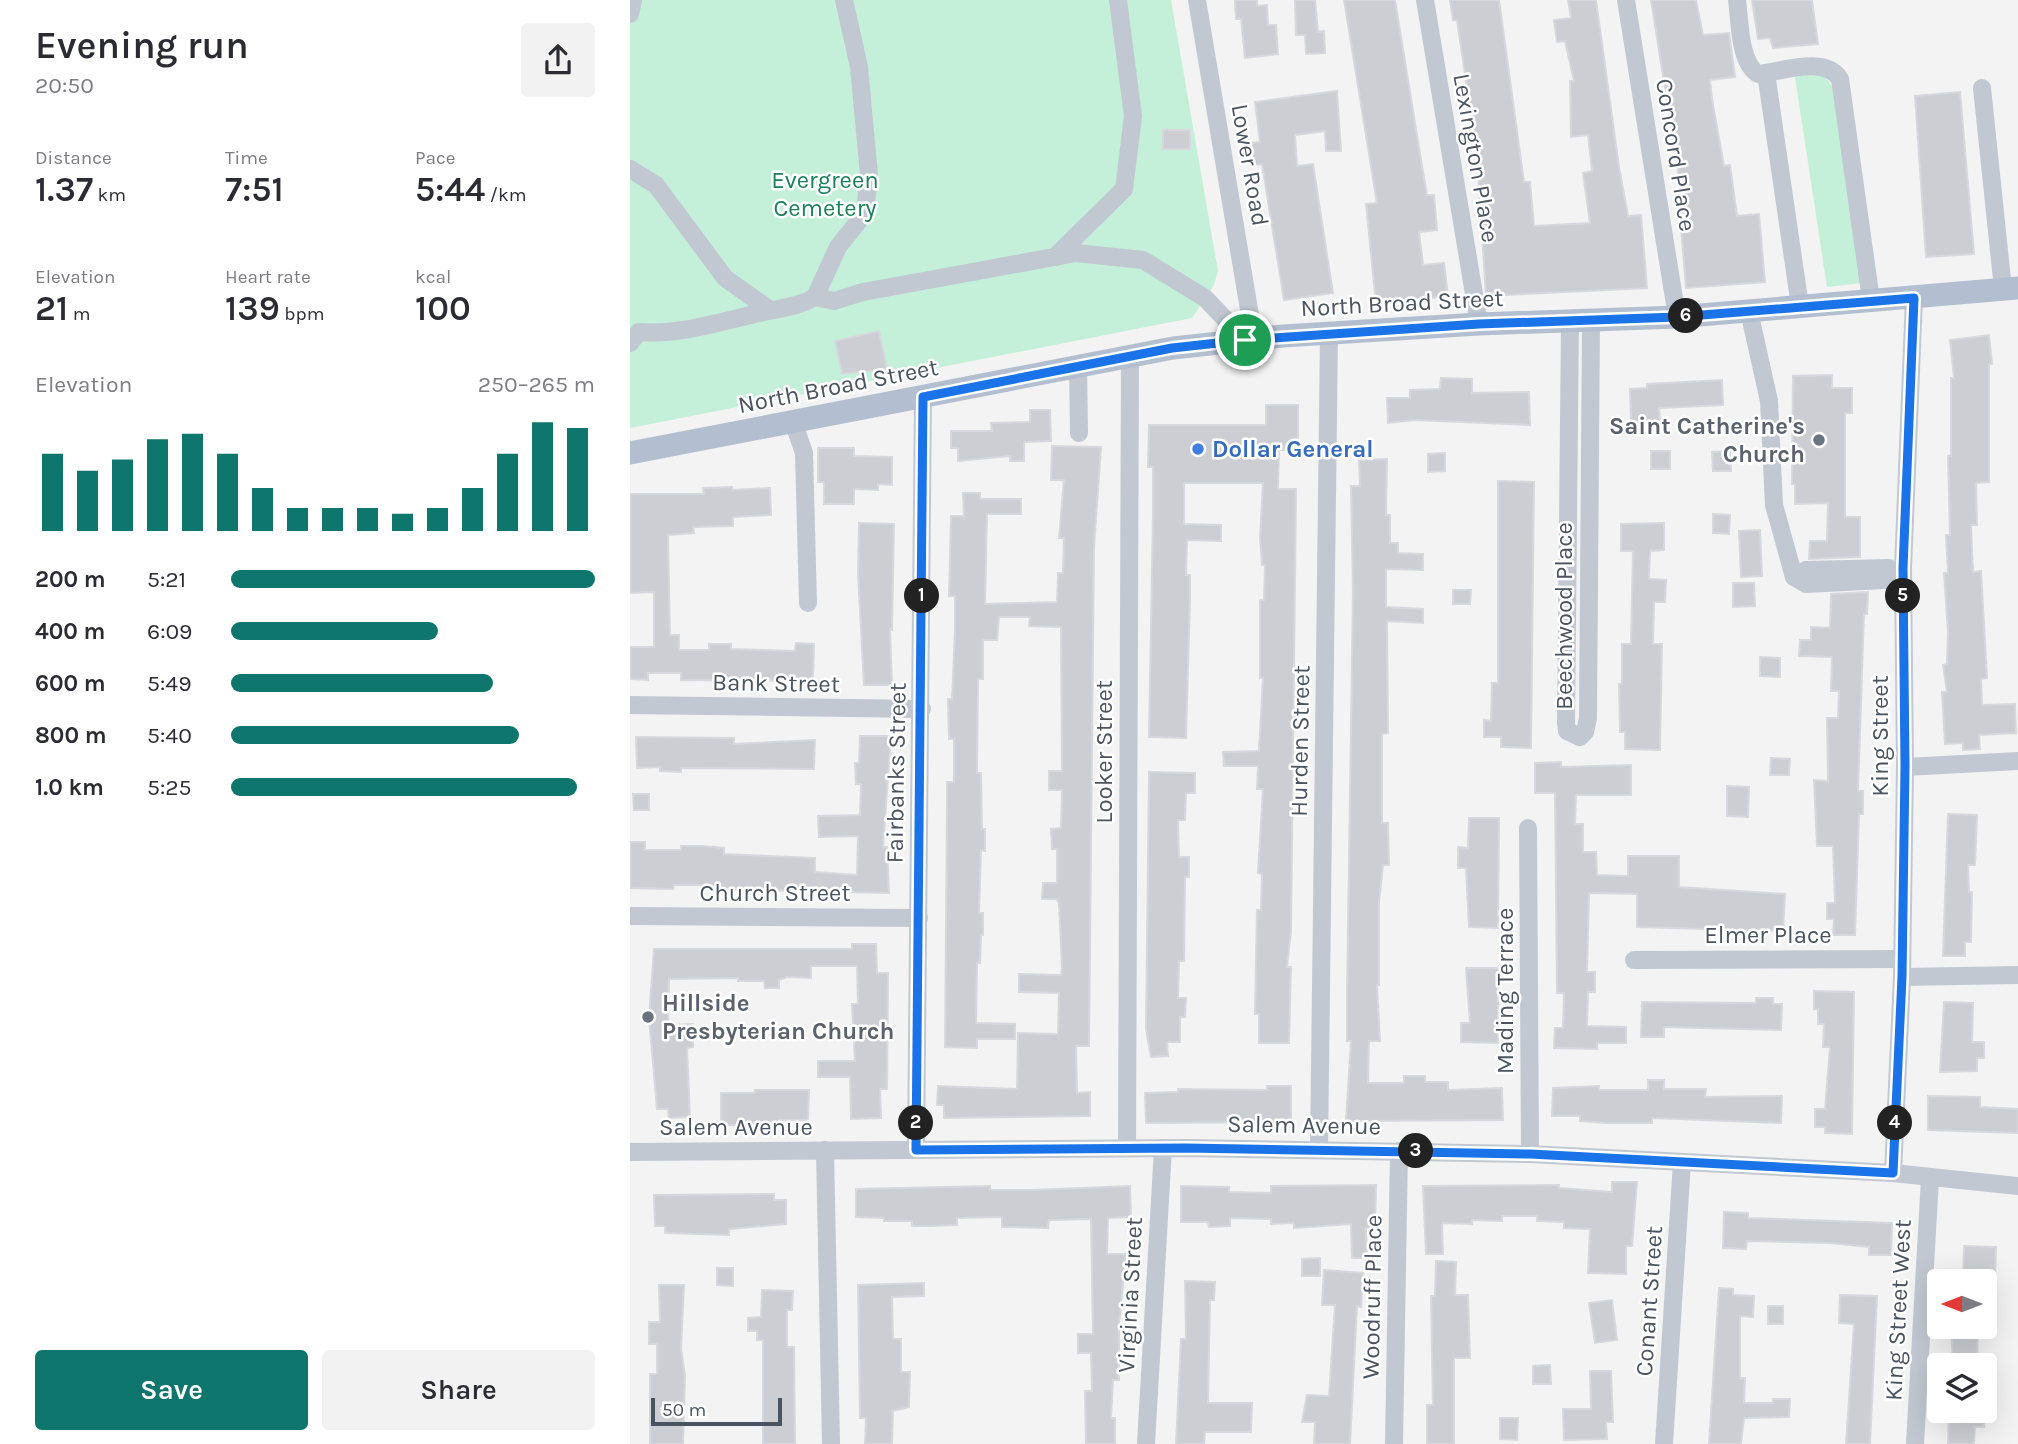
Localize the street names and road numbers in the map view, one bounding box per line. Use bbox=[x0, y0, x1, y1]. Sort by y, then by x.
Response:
street label: Lexington Place bbox=[1447, 71, 1505, 245]
street label: Concord Place bbox=[1650, 77, 1702, 233]
street label: Lower Road bbox=[1225, 102, 1275, 228]
street label: North Broad Street bbox=[1300, 284, 1504, 322]
street label: North Broad Street bbox=[736, 353, 940, 419]
street label: Beechwood Place bbox=[1550, 522, 1578, 710]
street label: Hurden Street bbox=[1285, 665, 1315, 817]
street label: Bank Street bbox=[712, 668, 840, 698]
street label: King Street bbox=[1866, 675, 1894, 797]
street label: Looker Street bbox=[1090, 680, 1118, 824]
street label: Fairbanks Street bbox=[880, 682, 912, 864]
street label: Church Street bbox=[700, 879, 850, 907]
street label: Mading Terrace bbox=[1491, 908, 1519, 1074]
street label: Elmer Place bbox=[1704, 921, 1832, 949]
street label: Salem Avenue bbox=[1227, 1110, 1381, 1140]
street label: Salem Avenue bbox=[659, 1113, 813, 1141]
street label: Woodruff Place bbox=[1357, 1215, 1387, 1379]
street label: Virginia Street bbox=[1112, 1216, 1148, 1374]
street label: King Street West bbox=[1879, 1219, 1917, 1401]
street label: Conant Street bbox=[1630, 1225, 1668, 1377]

